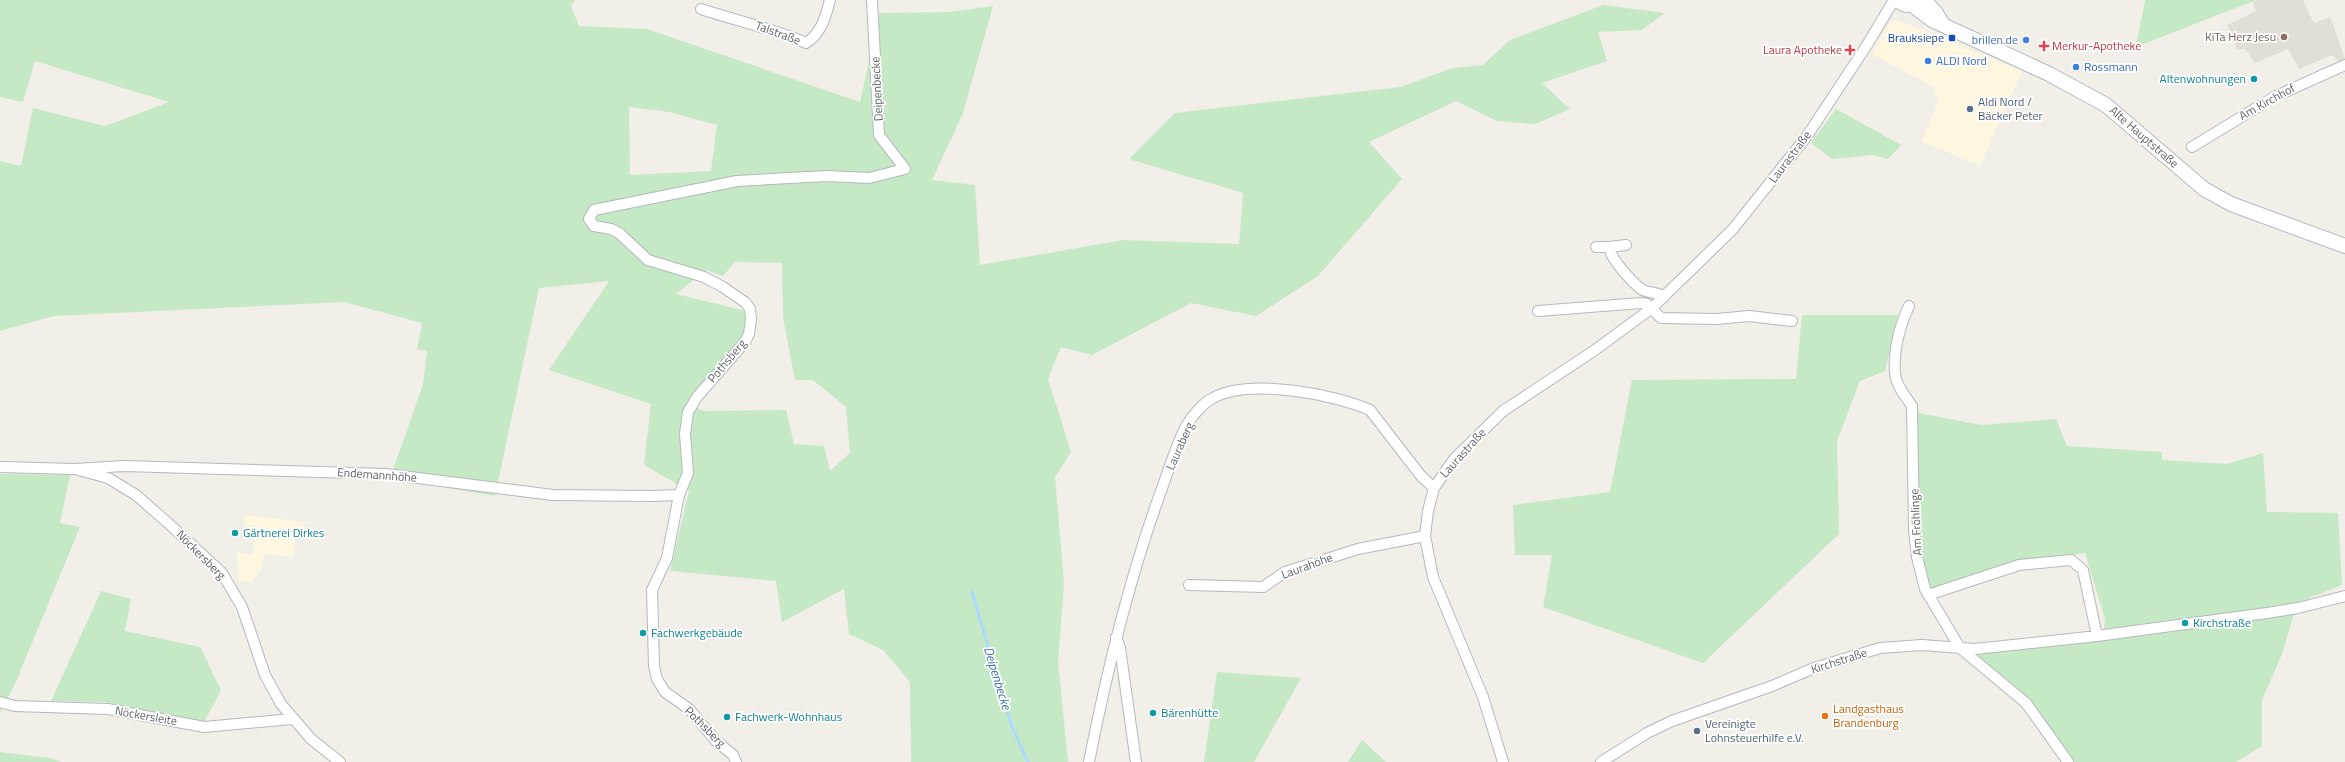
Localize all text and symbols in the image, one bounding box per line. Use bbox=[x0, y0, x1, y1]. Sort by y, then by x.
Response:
street label: Talstraße bbox=[753, 16, 803, 49]
place label: KiTa Herz Jesu bbox=[2205, 27, 2276, 46]
place label: Brauksiepe bbox=[1888, 28, 1944, 47]
place label: brillen.de bbox=[1972, 30, 2018, 49]
marker: KiTa Herz Jesu bbox=[2279, 32, 2289, 42]
marker: Brauksiepe bbox=[1947, 33, 1957, 43]
marker: brillen.de bbox=[2021, 35, 2031, 45]
place label: Merkur-Apotheke bbox=[2052, 36, 2141, 55]
place label: Laura Apotheke bbox=[1763, 40, 1842, 59]
marker: Merkur-Apotheke bbox=[2039, 41, 2049, 51]
marker: Laura Apotheke bbox=[1845, 45, 1855, 55]
place label: ALDI Nord bbox=[1936, 51, 1987, 70]
street label: Deipenbecke bbox=[865, 56, 888, 122]
marker: ALDI Nord bbox=[1923, 56, 1933, 66]
place label: Rossmann bbox=[2084, 57, 2138, 76]
marker: Rossmann bbox=[2071, 62, 2081, 72]
place label: Altenwohnungen bbox=[2160, 69, 2246, 88]
marker: Altenwohnungen bbox=[2249, 74, 2259, 84]
street label: Am Kirchhof bbox=[2235, 78, 2298, 125]
place label: Aldi Nord / Bäcker Peter bbox=[1978, 92, 2043, 125]
street label: Alte Hauptstraße bbox=[2105, 101, 2183, 172]
marker: Aldi Nord / Bäcker Peter bbox=[1965, 104, 1975, 114]
street label: Laurastraße bbox=[1764, 127, 1816, 187]
street label: Pothsberg bbox=[703, 335, 751, 387]
street label: Lauraberg bbox=[1161, 419, 1199, 473]
street label: Laurastraße bbox=[1435, 424, 1490, 482]
street label: Endemannhöhe bbox=[337, 462, 417, 487]
street label: Am Fröhlinge bbox=[1904, 488, 1927, 556]
place label: Gärtnerei Dirkes bbox=[243, 523, 325, 542]
street label: Nöckersberg bbox=[172, 525, 231, 584]
marker: Gärtnerei Dirkes bbox=[230, 528, 240, 538]
street label: Laurahöhe bbox=[1278, 547, 1335, 584]
place label: Kirchstraße bbox=[2193, 613, 2251, 632]
marker: Kirchstraße bbox=[2180, 618, 2190, 628]
place label: Fachwerkgebäude bbox=[651, 623, 743, 642]
marker: Fachwerkgebäude bbox=[638, 628, 648, 638]
street label: Kirchstraße bbox=[1808, 643, 1869, 679]
water label: Deipenbecke bbox=[979, 644, 1017, 713]
place label: Landgasthaus Brandenburg bbox=[1833, 699, 1904, 732]
street label: Nöckersleite bbox=[114, 701, 179, 730]
street label: Pothsberg bbox=[680, 701, 731, 752]
place label: Bärenhütte bbox=[1161, 703, 1218, 722]
place label: Fachwerk-Wohnhaus bbox=[735, 707, 843, 726]
marker: Bärenhütte bbox=[1148, 708, 1158, 718]
marker: Landgasthaus Brandenburg bbox=[1820, 711, 1830, 721]
marker: Fachwerk-Wohnhaus bbox=[722, 712, 732, 722]
place label: Vereinigte Lohnsteuerhilfe e.V. bbox=[1705, 714, 1804, 747]
marker: Vereinigte Lohnsteuerhilfe e.V. bbox=[1692, 726, 1702, 736]

